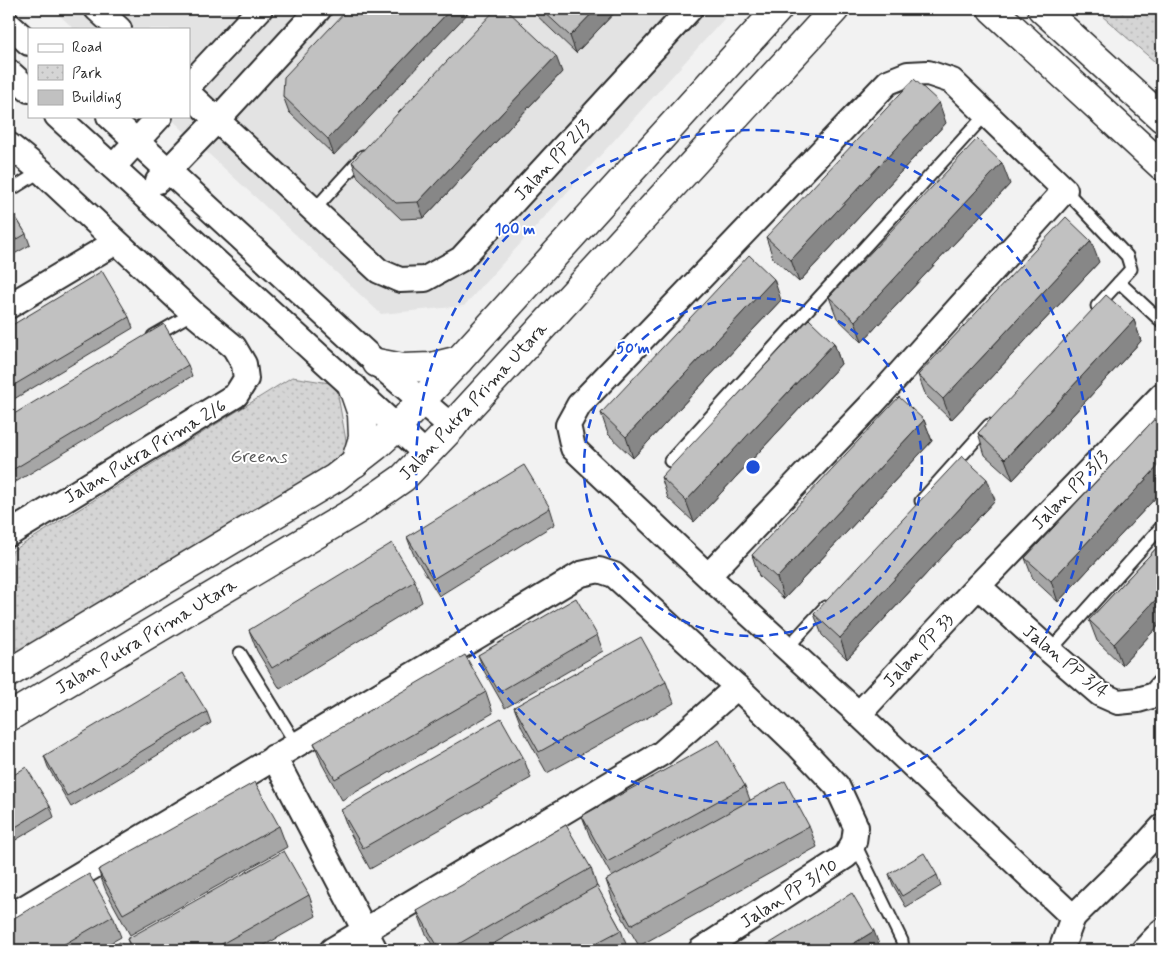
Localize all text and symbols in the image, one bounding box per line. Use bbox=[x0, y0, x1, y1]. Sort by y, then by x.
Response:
legend bbox=[28, 28, 190, 118]
text: Road bbox=[72, 38, 102, 58]
text: Park bbox=[72, 64, 102, 84]
text: Building bbox=[72, 88, 122, 109]
street label: Jalan PP 2/3 bbox=[509, 115, 596, 206]
text: 100 m bbox=[495, 220, 535, 240]
street label: Jalan Putra Prima Utara bbox=[394, 317, 553, 486]
text: 50 m bbox=[616, 339, 650, 359]
street label: Jalan Putra Prima 2/6 bbox=[60, 394, 231, 510]
park label: Greens bbox=[230, 445, 288, 469]
street label: Jalan PP 3/3 bbox=[1027, 446, 1115, 536]
centre of rings bbox=[744, 458, 762, 476]
street label: Jalan Putra Prima Utara bbox=[51, 573, 242, 701]
street label: Jalan PP 33 bbox=[878, 608, 960, 693]
street label: Jalan PP 3/4 bbox=[1017, 620, 1113, 704]
street label: Jalan PP 3/10 bbox=[736, 853, 843, 934]

